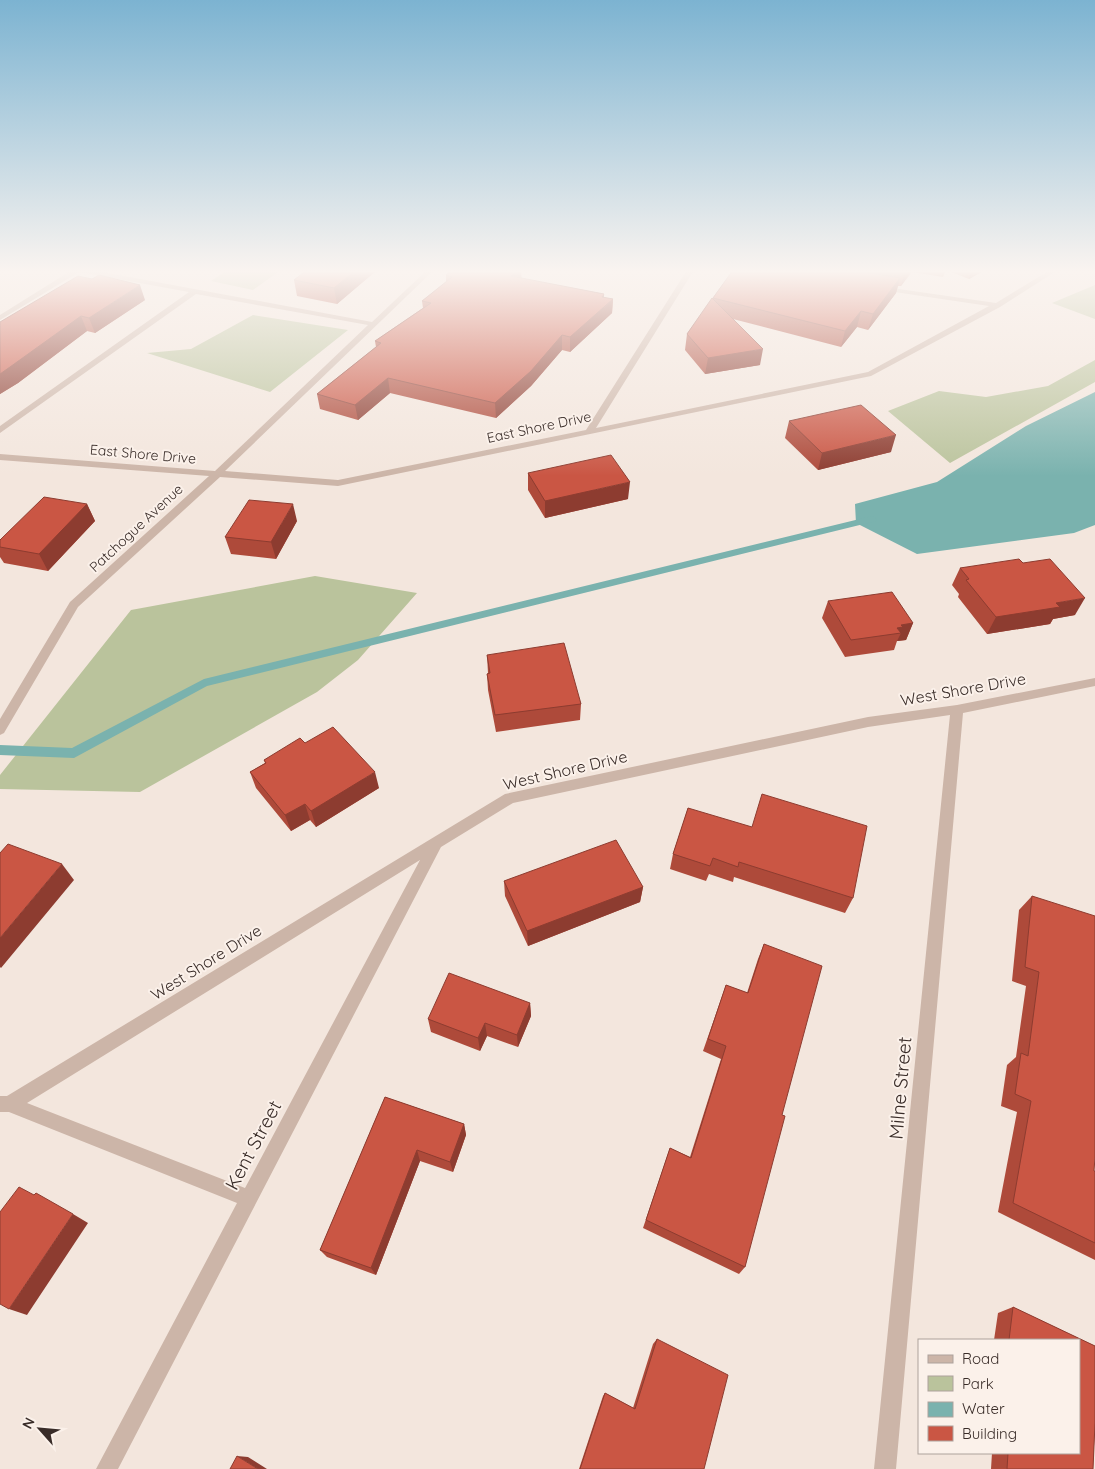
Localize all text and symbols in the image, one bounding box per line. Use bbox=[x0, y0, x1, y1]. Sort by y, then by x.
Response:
street label: East Shore Drive bbox=[485, 407, 593, 447]
street label: East Shore Drive bbox=[89, 440, 197, 468]
street label: Patchogue Avenue bbox=[86, 480, 187, 576]
street label: West Shore Drive bbox=[899, 668, 1027, 710]
street label: West Shore Drive bbox=[501, 746, 629, 794]
street label: West Shore Drive bbox=[147, 920, 265, 1004]
street label: Milne Street bbox=[884, 1036, 916, 1140]
street label: Kent Street bbox=[219, 1096, 287, 1194]
legend bbox=[918, 1339, 1080, 1454]
text: Road bbox=[962, 1349, 999, 1368]
text: Park bbox=[962, 1374, 994, 1393]
text: Water bbox=[962, 1399, 1005, 1418]
north arrow bbox=[15, 1404, 65, 1454]
text: N bbox=[18, 1414, 39, 1432]
text: Building bbox=[962, 1424, 1017, 1443]

